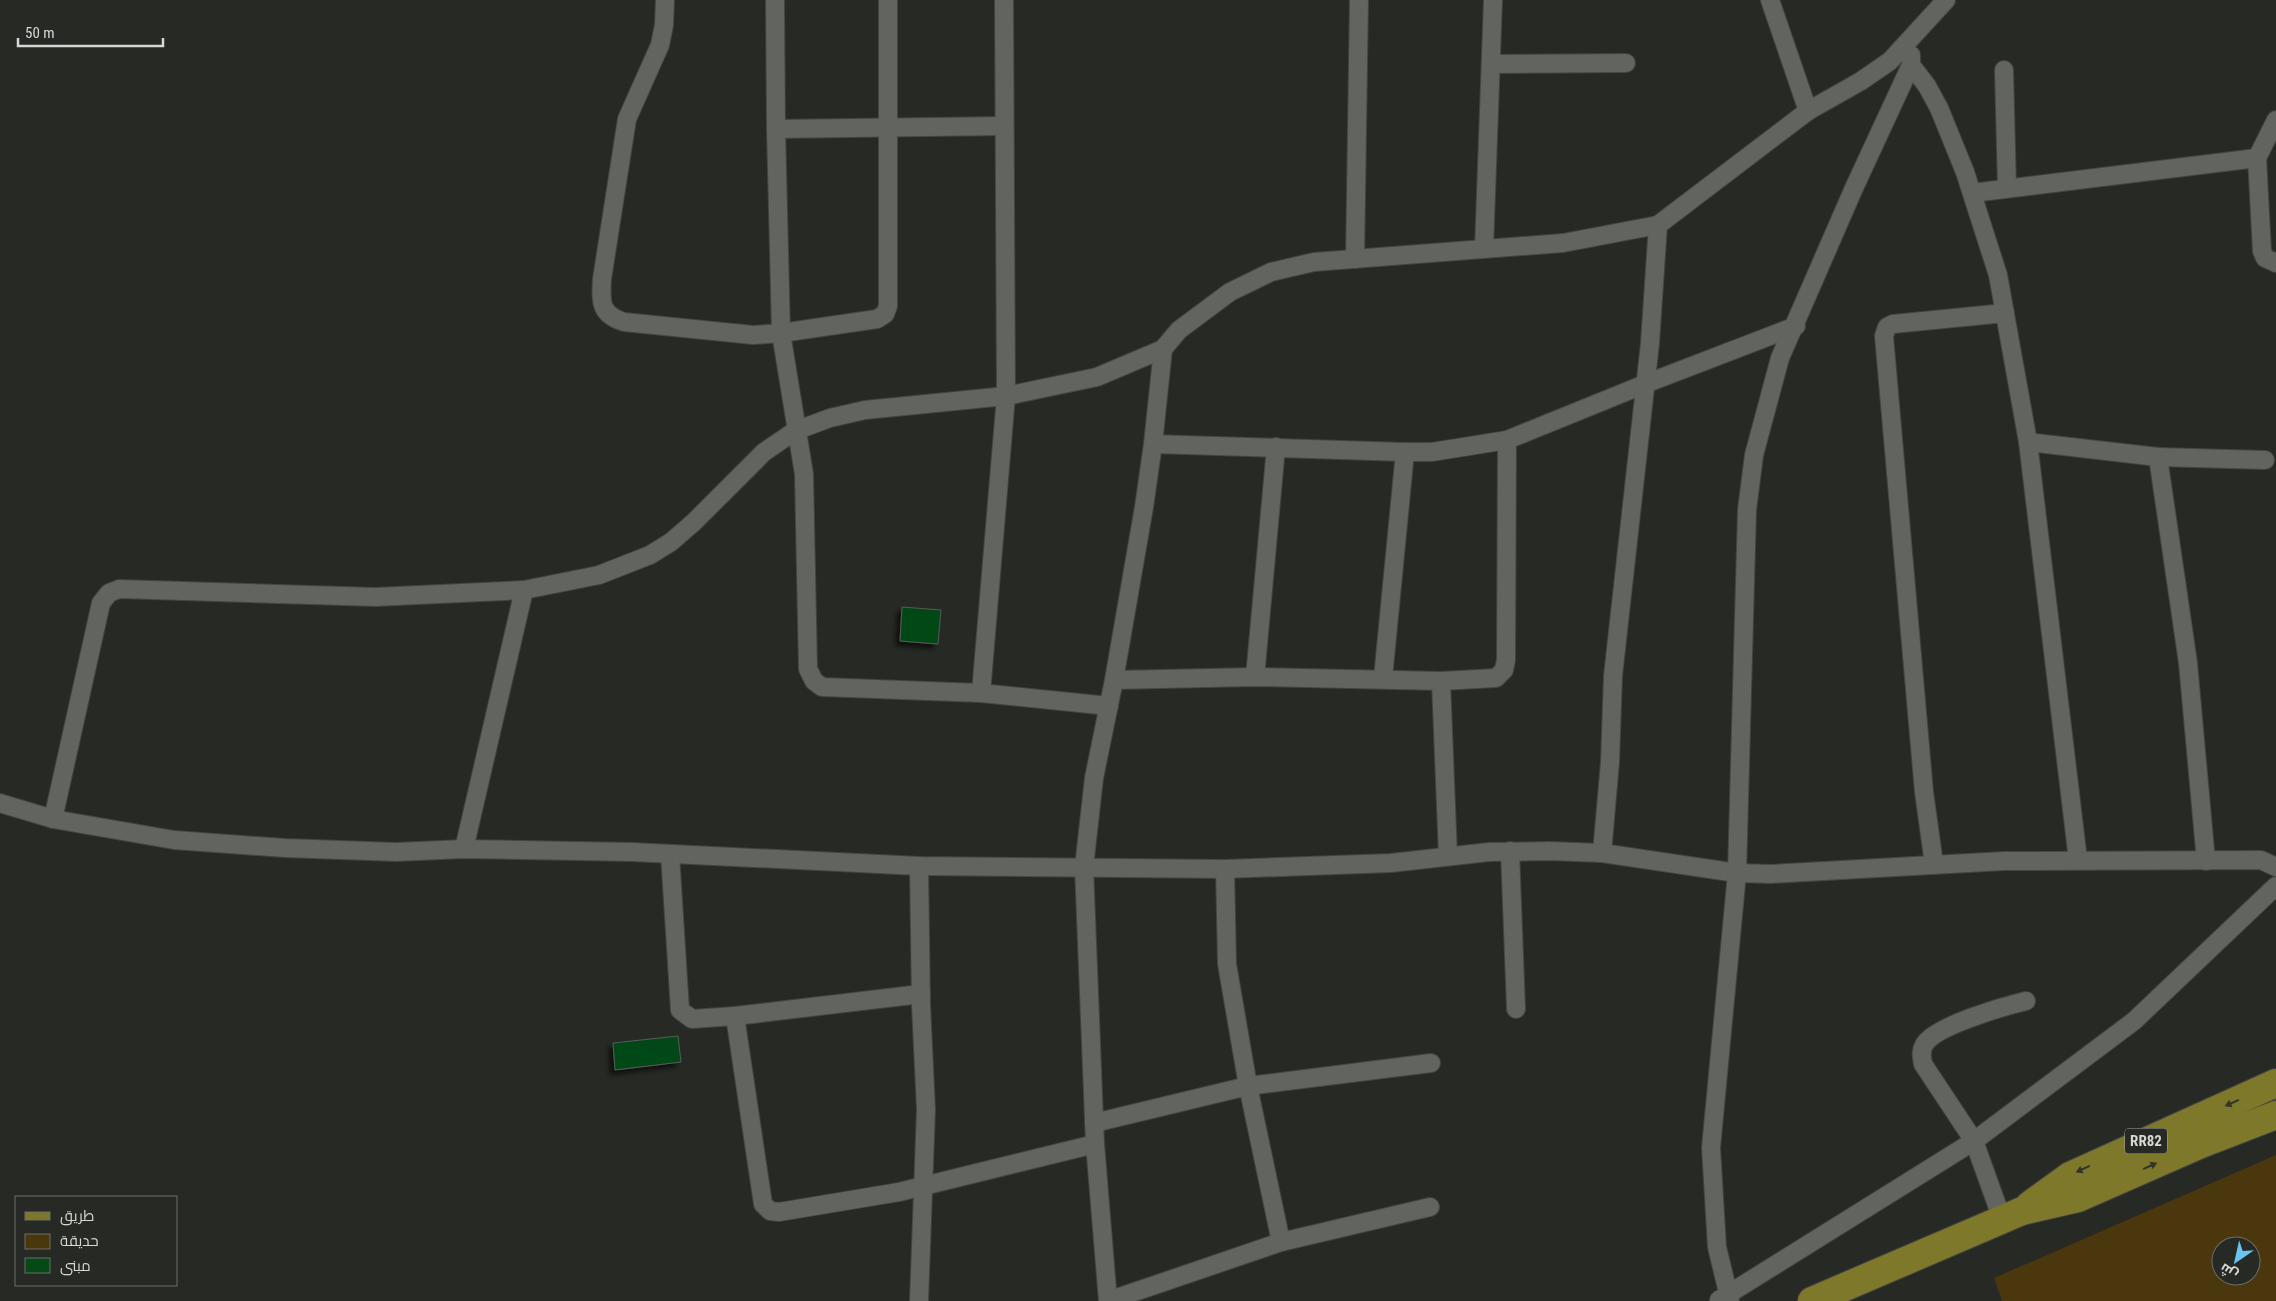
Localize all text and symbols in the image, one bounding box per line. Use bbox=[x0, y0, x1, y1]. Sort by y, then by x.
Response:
scale bar bbox=[18, 15, 162, 47]
text: 50 m bbox=[25, 24, 55, 42]
one-way arrow bbox=[2225, 1100, 2239, 1108]
road number: RR82 bbox=[2125, 1128, 2167, 1154]
one-way arrow bbox=[2143, 1162, 2157, 1170]
one-way arrow bbox=[2076, 1166, 2090, 1174]
legend bbox=[15, 1196, 178, 1286]
text: طريق bbox=[60, 1207, 94, 1226]
text: حديقة bbox=[60, 1232, 99, 1250]
north arrow bbox=[2211, 1236, 2261, 1286]
text: مبنى bbox=[60, 1257, 91, 1276]
text: ش bbox=[2217, 1259, 2241, 1283]

